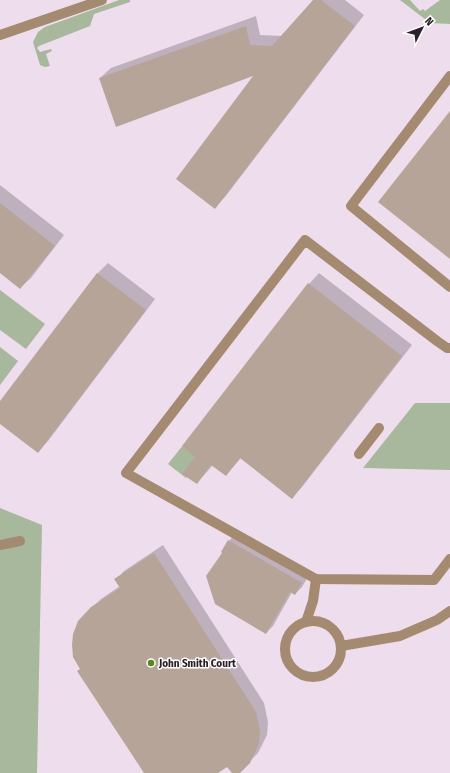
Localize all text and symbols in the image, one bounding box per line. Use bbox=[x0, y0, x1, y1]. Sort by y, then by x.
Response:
north arrow bbox=[402, 8, 442, 48]
text: N bbox=[422, 15, 436, 28]
place label: John Smith Court bbox=[158, 657, 236, 670]
marker: John Smith Court bbox=[146, 658, 156, 668]

